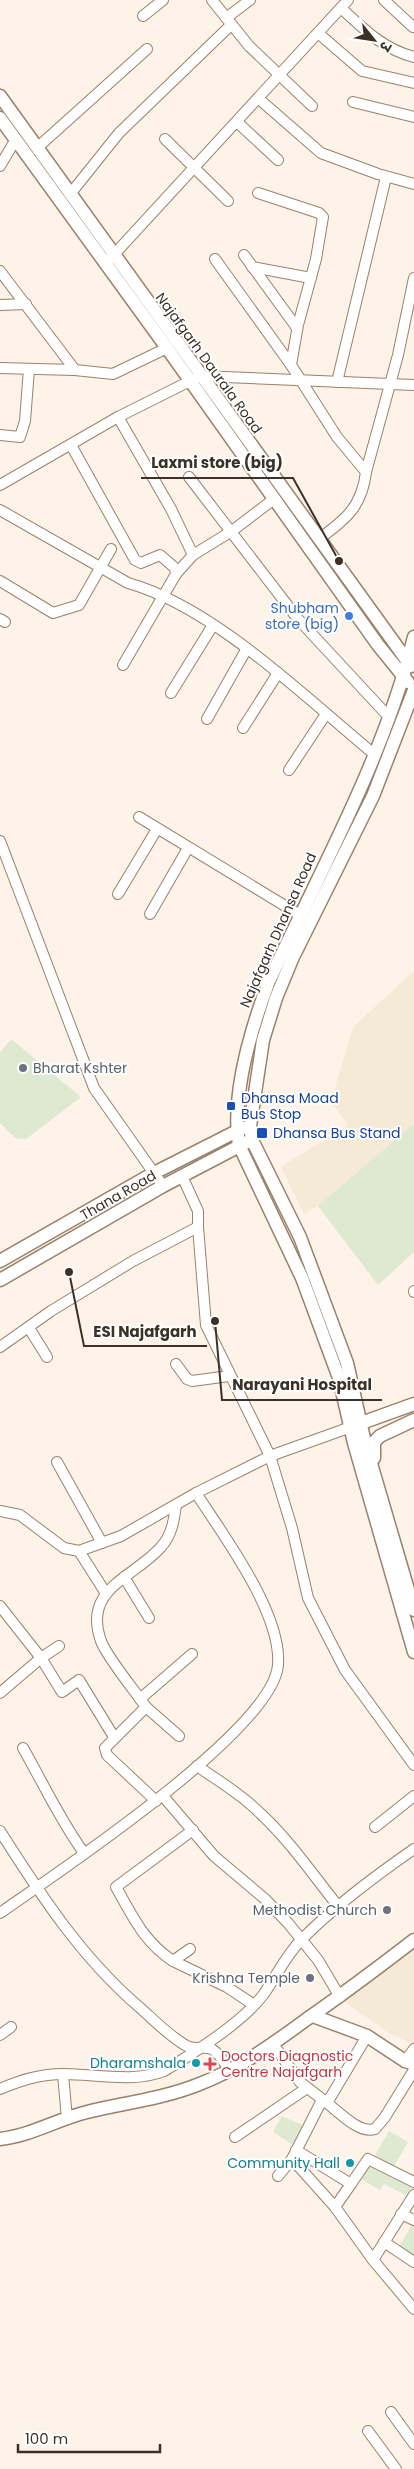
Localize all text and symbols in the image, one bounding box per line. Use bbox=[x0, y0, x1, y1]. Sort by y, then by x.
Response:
north arrow bbox=[349, 15, 399, 65]
text: उ bbox=[374, 37, 396, 56]
street label: Najafgarh Daurala Road bbox=[151, 288, 267, 438]
callout: Laxmi store (big) bbox=[141, 448, 293, 478]
text: Laxmi store (big) bbox=[151, 452, 283, 473]
place label: Shubham store (big) bbox=[265, 598, 339, 634]
marker: Shubham store (big) bbox=[343, 610, 355, 622]
street label: Najafgarh Dhansa Road bbox=[235, 849, 321, 1011]
place label: Bharat Kshter bbox=[33, 1058, 127, 1078]
marker: Bharat Kshter bbox=[17, 1062, 29, 1074]
place label: Dhansa Moad Bus Stop bbox=[241, 1088, 339, 1124]
marker: Dhansa Moad Bus Stop bbox=[225, 1100, 237, 1112]
place label: Dhansa Bus Stand bbox=[273, 1123, 401, 1143]
marker: Dhansa Bus Stand bbox=[255, 1126, 269, 1140]
street label: Thana Road bbox=[76, 1165, 160, 1225]
callout: ESI Najafgarh bbox=[84, 1316, 207, 1346]
text: ESI Najafgarh bbox=[93, 1321, 197, 1342]
callout: Narayani Hospital bbox=[222, 1370, 382, 1400]
text: Narayani Hospital bbox=[232, 1374, 372, 1395]
place label: Methodist Church bbox=[253, 1900, 377, 1920]
marker: Methodist Church bbox=[381, 1904, 393, 1916]
place label: Krishna Temple bbox=[192, 1968, 300, 1988]
marker: Krishna Temple bbox=[304, 1972, 316, 1984]
place label: Doctors Diagnostic Centre Najafgarh bbox=[221, 2046, 353, 2082]
place label: Dharamshala bbox=[90, 2053, 186, 2073]
marker: Dharamshala bbox=[190, 2057, 202, 2069]
marker: Doctors Diagnostic Centre Najafgarh bbox=[203, 2057, 217, 2071]
place label: Community Hall bbox=[227, 2153, 340, 2173]
marker: Community Hall bbox=[344, 2157, 356, 2169]
scale bar bbox=[18, 2422, 160, 2454]
text: 100 m bbox=[25, 2428, 68, 2449]

